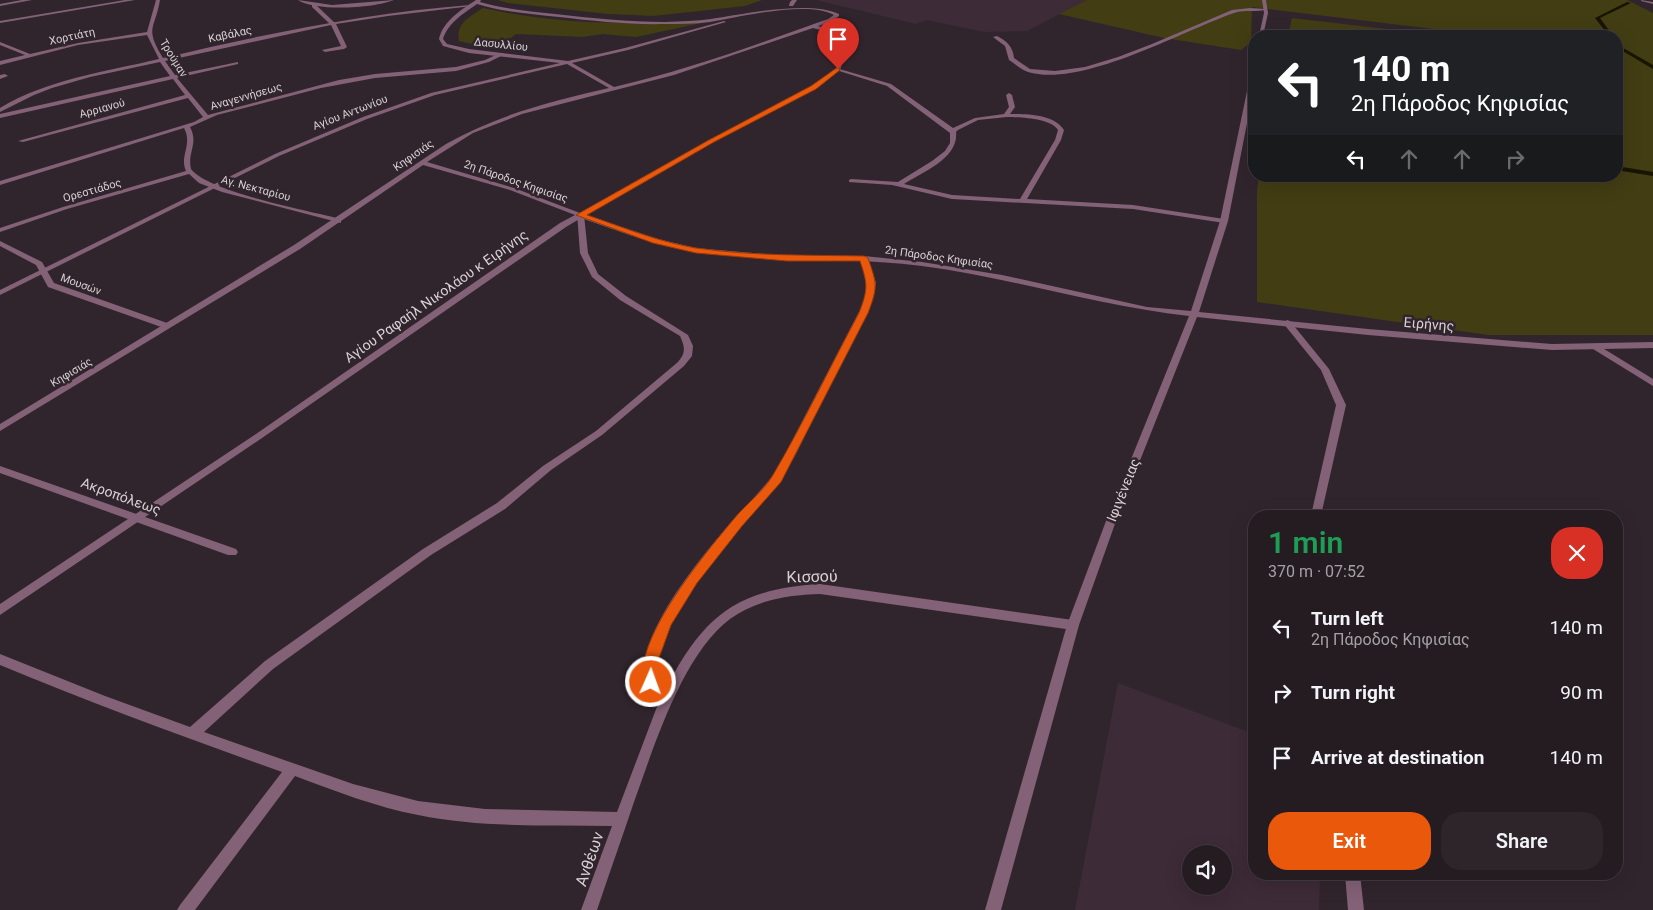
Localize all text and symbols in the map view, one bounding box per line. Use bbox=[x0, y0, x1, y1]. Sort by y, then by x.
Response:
pin bbox=[817, 18, 859, 69]
street label: Καβάλας bbox=[207, 24, 253, 45]
street label: Χορτιάτη bbox=[48, 25, 96, 48]
icon: arrive bbox=[824, 25, 852, 53]
street label: Δασυλλίου bbox=[473, 35, 529, 54]
street label: Τρούμαν bbox=[157, 37, 191, 80]
text: 140 m bbox=[1351, 49, 1450, 90]
icon: left bbox=[1268, 50, 1333, 115]
street label: Αναγεννήσεως bbox=[209, 80, 284, 113]
text: 2η Πάροδος Κηφισίας bbox=[1351, 91, 1569, 116]
street label: Αγίου Αντωνίου bbox=[311, 92, 389, 133]
street label: Αρριανού bbox=[78, 96, 126, 121]
street label: Κηφισιάς bbox=[391, 137, 436, 174]
icon: left bbox=[1342, 145, 1370, 173]
icon: ahead bbox=[1395, 145, 1423, 173]
icon: ahead bbox=[1448, 145, 1476, 173]
icon: right bbox=[1501, 145, 1529, 173]
street label: 2η Πάροδος Κηφισίας bbox=[462, 158, 570, 205]
street label: Αγ. Νεκταρίου bbox=[220, 173, 292, 204]
street label: Ορεστιάδος bbox=[62, 176, 123, 205]
street label: Αγίου Ραφαήλ Νικολάου κ Ειρήνης bbox=[341, 226, 531, 366]
street label: 2η Πάροδος Κηφισίας bbox=[884, 243, 994, 272]
street label: Μουσών bbox=[59, 271, 104, 298]
street label: Ειρήνης bbox=[1403, 314, 1455, 334]
street label: Κηφισιάς bbox=[48, 355, 94, 390]
street label: Ιφιγένειας bbox=[1103, 456, 1144, 524]
street label: Ακροπόλεως bbox=[79, 474, 163, 518]
text: 1 min bbox=[1268, 525, 1343, 560]
button: close bbox=[1551, 527, 1603, 579]
text: 370 m · 07:52 bbox=[1268, 562, 1365, 581]
street label: Κισσού bbox=[786, 567, 838, 586]
text: Turn left bbox=[1311, 607, 1384, 630]
icon: left bbox=[1268, 614, 1296, 642]
text: 140 m bbox=[1550, 616, 1603, 639]
text: 2η Πάροδος Κηφισίας bbox=[1311, 630, 1470, 649]
position arrow bbox=[624, 655, 676, 707]
icon: right bbox=[1268, 679, 1296, 707]
text: Turn right bbox=[1311, 681, 1395, 704]
text: 90 m bbox=[1560, 681, 1603, 704]
icon: arrive bbox=[1268, 744, 1296, 772]
text: Arrive at destination bbox=[1311, 746, 1484, 769]
text: 140 m bbox=[1550, 746, 1603, 769]
button: Exit bbox=[1268, 812, 1431, 870]
button: Share bbox=[1441, 812, 1603, 870]
street label: Ανθέων bbox=[571, 829, 608, 889]
map controls bbox=[1182, 845, 1232, 895]
button: sound bbox=[1182, 845, 1232, 895]

